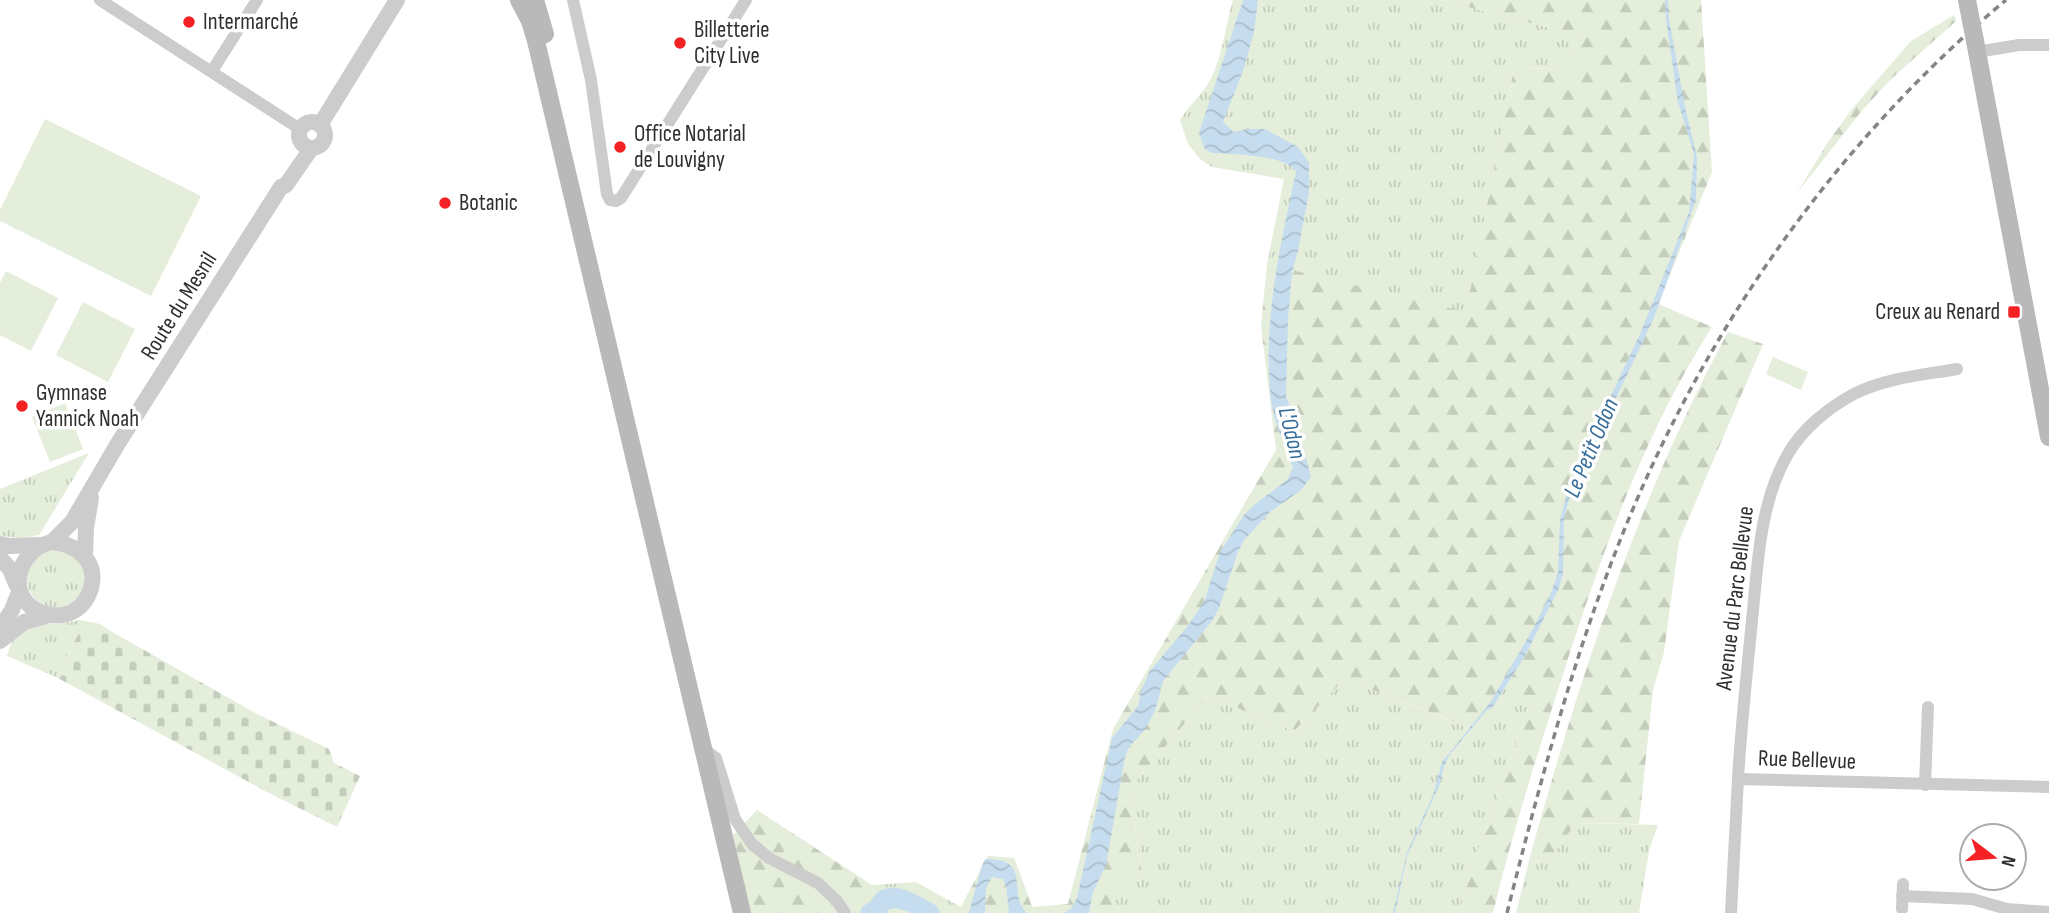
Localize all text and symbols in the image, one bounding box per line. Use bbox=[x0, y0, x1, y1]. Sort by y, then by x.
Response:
place label: Intermarché bbox=[203, 8, 298, 36]
marker: Intermarché bbox=[181, 14, 197, 30]
place label: Billetterie City Live bbox=[694, 16, 769, 70]
marker: Billetterie City Live bbox=[672, 35, 688, 51]
place label: Office Notarial de Louvigny bbox=[634, 120, 746, 174]
marker: Office Notarial de Louvigny bbox=[612, 139, 628, 155]
place label: Botanic bbox=[459, 189, 518, 217]
marker: Botanic bbox=[437, 195, 453, 211]
street label: Route du Mesnil bbox=[135, 247, 223, 365]
place label: Creux au Renard bbox=[1875, 298, 2000, 326]
marker: Creux au Renard bbox=[2006, 304, 2022, 320]
place label: Gymnase Yannick Noah bbox=[36, 379, 139, 433]
water label: Le Petit Odon bbox=[1557, 394, 1625, 502]
marker: Gymnase Yannick Noah bbox=[14, 398, 30, 414]
water label: L'Odon bbox=[1272, 404, 1312, 462]
street label: Avenue du Parc Bellevue bbox=[1710, 504, 1760, 693]
street label: Rue Bellevue bbox=[1758, 744, 1856, 776]
north arrow bbox=[1958, 822, 2028, 892]
text: N bbox=[1995, 853, 2020, 869]

